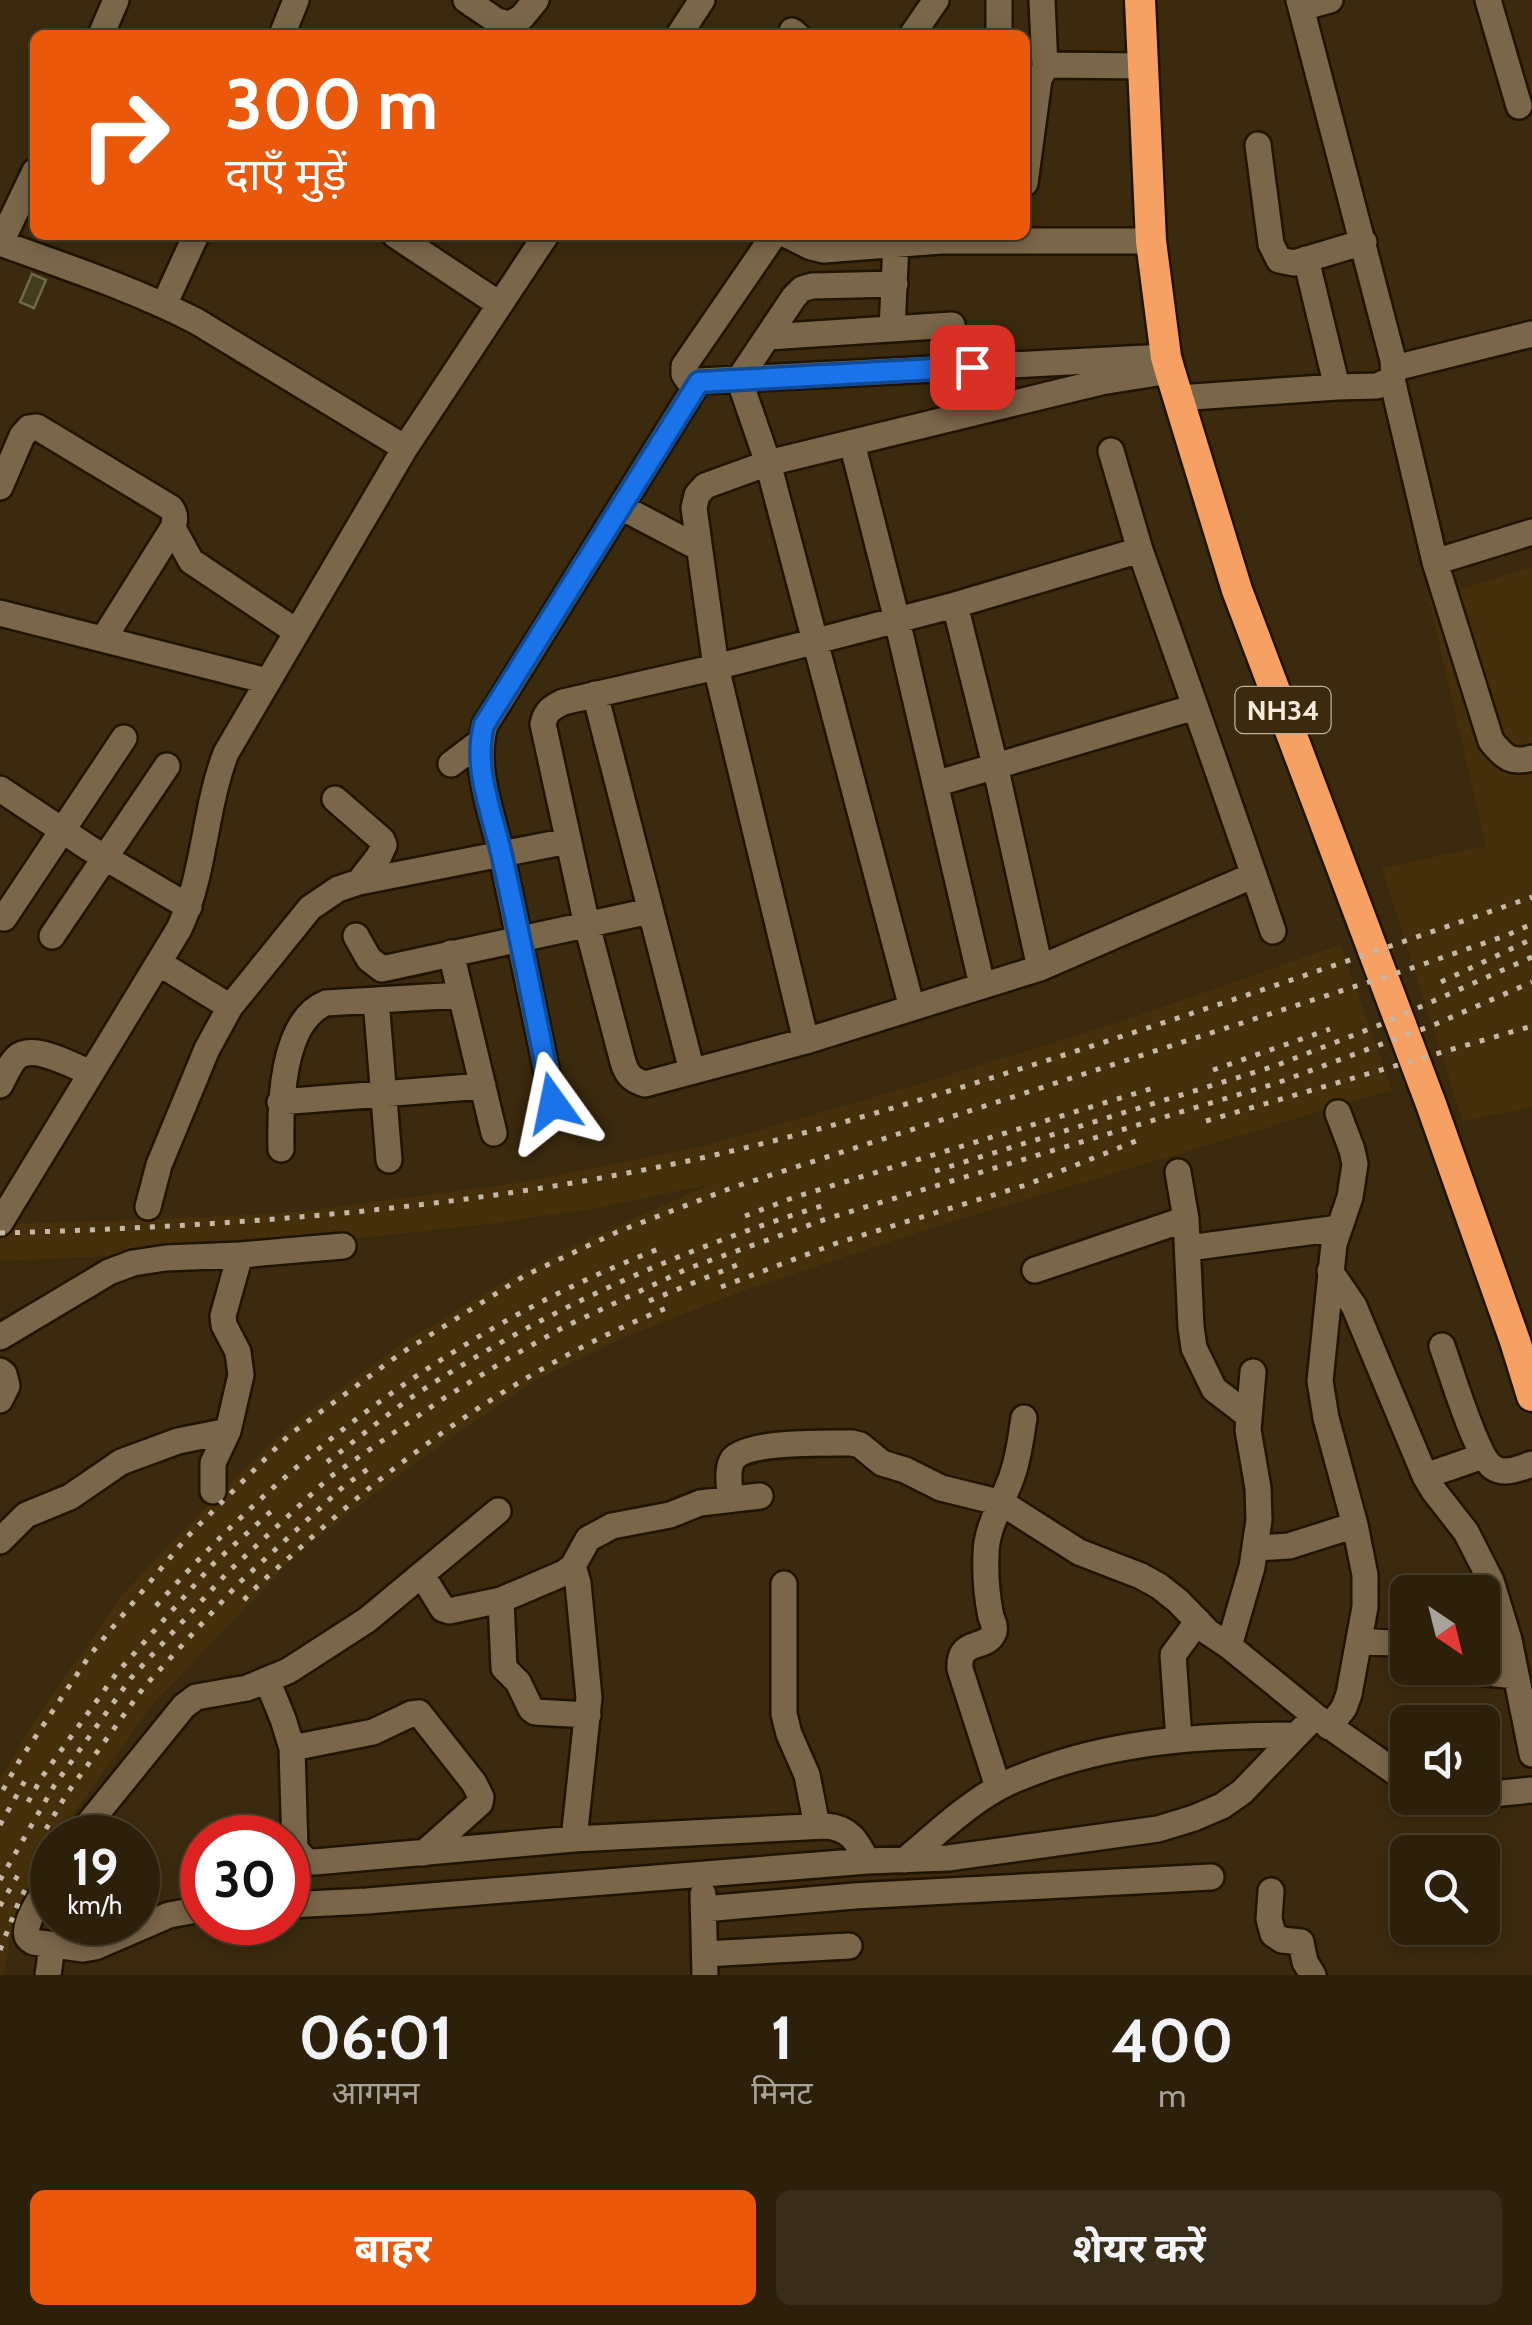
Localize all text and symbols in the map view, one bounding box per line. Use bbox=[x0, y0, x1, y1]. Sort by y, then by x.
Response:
text: 300 m bbox=[225, 61, 438, 147]
icon: right bbox=[60, 70, 190, 200]
text: दाएँ मुड़ें bbox=[225, 147, 347, 201]
pin bbox=[930, 325, 1015, 410]
icon: arrive bbox=[945, 340, 1000, 395]
road number: NH34 bbox=[1236, 687, 1330, 733]
position arrow bbox=[501, 1051, 605, 1155]
north arrow bbox=[1390, 1575, 1500, 1685]
map controls bbox=[1390, 1575, 1500, 1945]
button: sound bbox=[1390, 1705, 1500, 1815]
speed limit sign: 30 bbox=[180, 1815, 310, 1945]
button: search bbox=[1390, 1835, 1500, 1945]
text: 19 bbox=[72, 1837, 118, 1898]
text: km/h bbox=[68, 1890, 122, 1920]
text: 06:01 bbox=[299, 2001, 453, 2074]
text: 1 bbox=[771, 2001, 793, 2074]
text: 400 bbox=[1111, 2004, 1233, 2077]
text: आगमन bbox=[332, 2073, 419, 2112]
text: मिनट bbox=[751, 2073, 813, 2112]
text: m bbox=[1158, 2076, 1186, 2115]
button: बाहर bbox=[30, 2190, 756, 2305]
button: शेयर करें bbox=[776, 2190, 1502, 2305]

